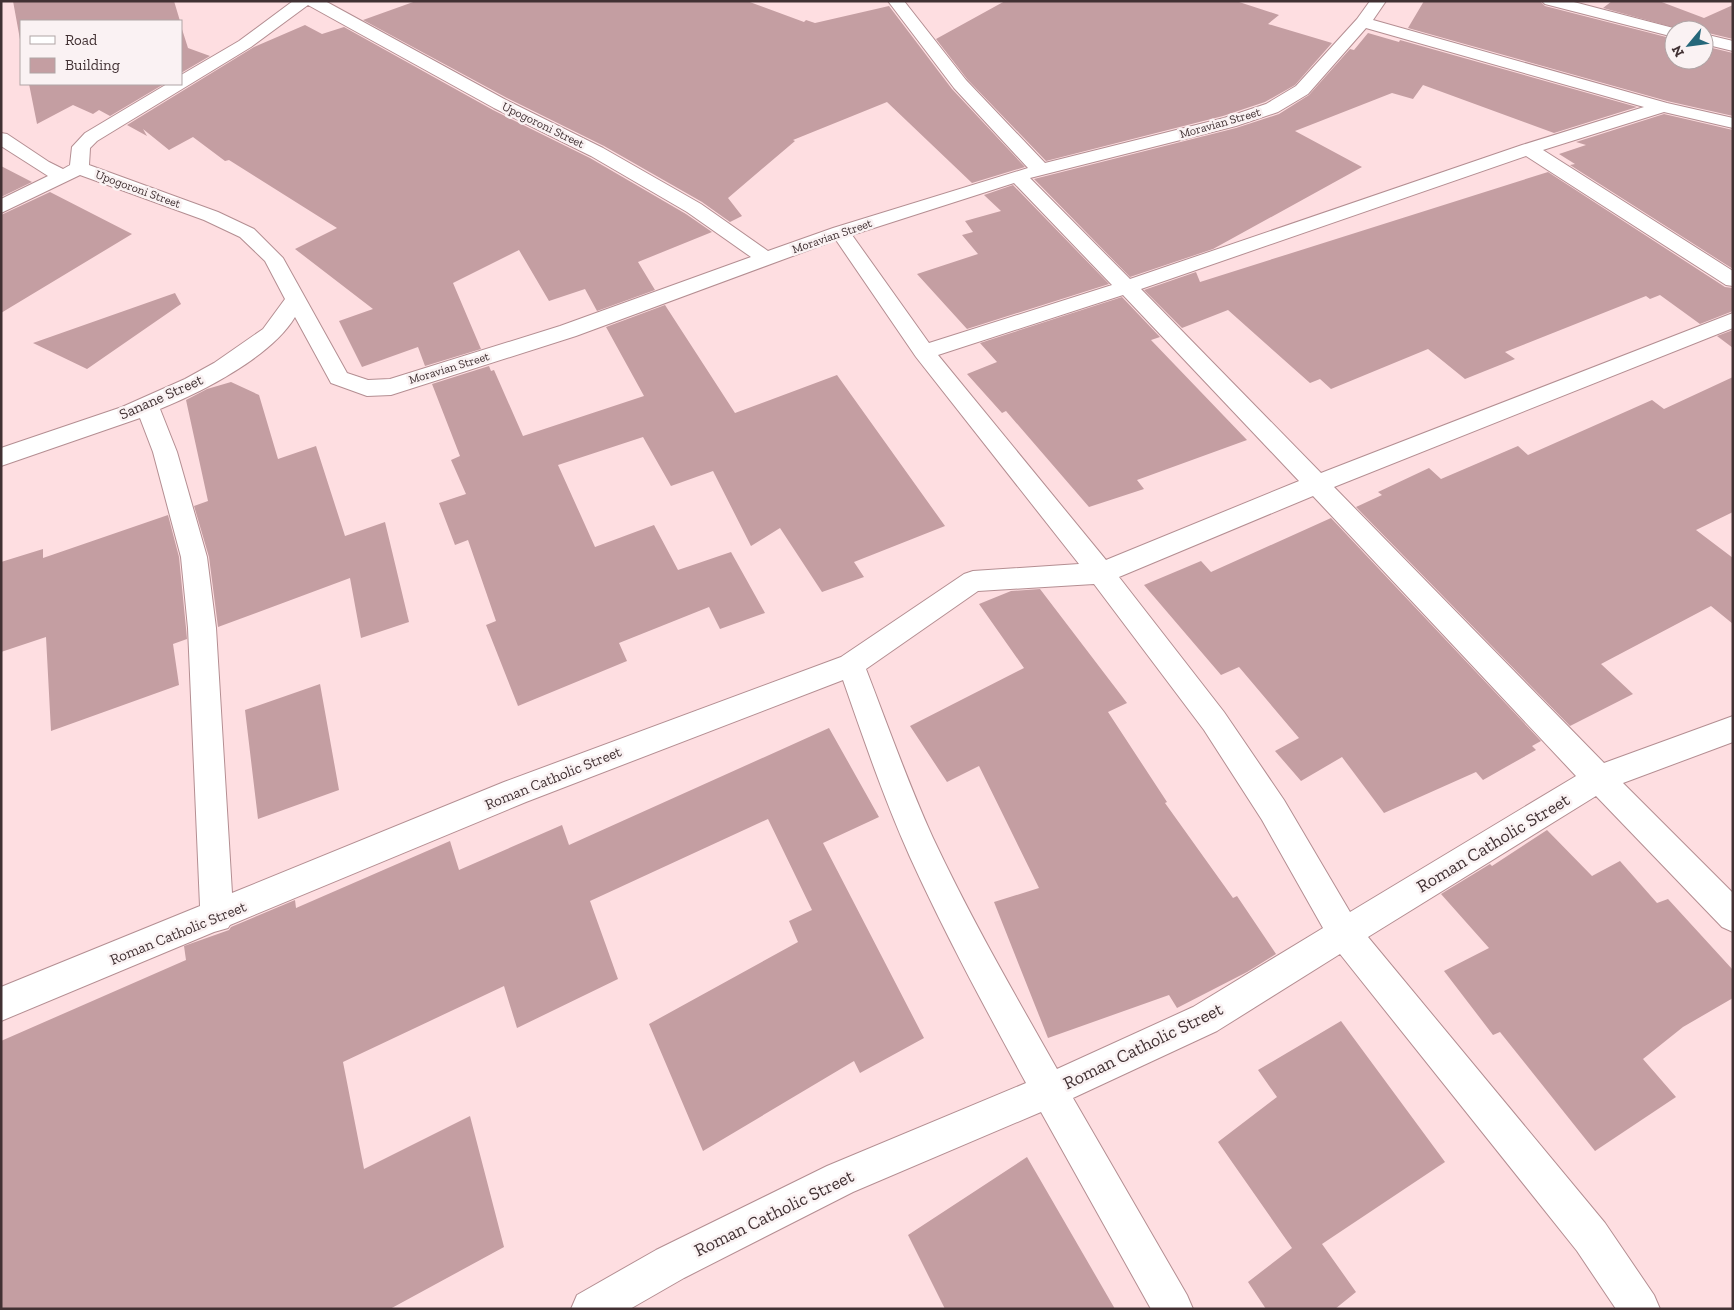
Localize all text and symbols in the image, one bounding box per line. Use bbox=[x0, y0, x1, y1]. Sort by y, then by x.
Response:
legend bbox=[20, 20, 182, 85]
north arrow bbox=[1664, 20, 1714, 70]
text: Road bbox=[65, 31, 98, 49]
text: N bbox=[1668, 42, 1688, 60]
text: Building bbox=[65, 56, 120, 74]
street label: Upogoroni Street bbox=[500, 99, 587, 151]
street label: Moravian Street bbox=[1178, 105, 1263, 141]
street label: Upogoroni Street bbox=[93, 167, 183, 211]
street label: Moravian Street bbox=[790, 216, 874, 256]
street label: Moravian Street bbox=[407, 349, 492, 387]
street label: Sanane Street bbox=[116, 370, 206, 423]
street label: Roman Catholic Street bbox=[482, 742, 624, 814]
street label: Roman Catholic Street bbox=[1412, 788, 1574, 897]
street label: Roman Catholic Street bbox=[107, 897, 249, 969]
street label: Roman Catholic Street bbox=[1060, 998, 1227, 1094]
street label: Roman Catholic Street bbox=[691, 1165, 858, 1261]

